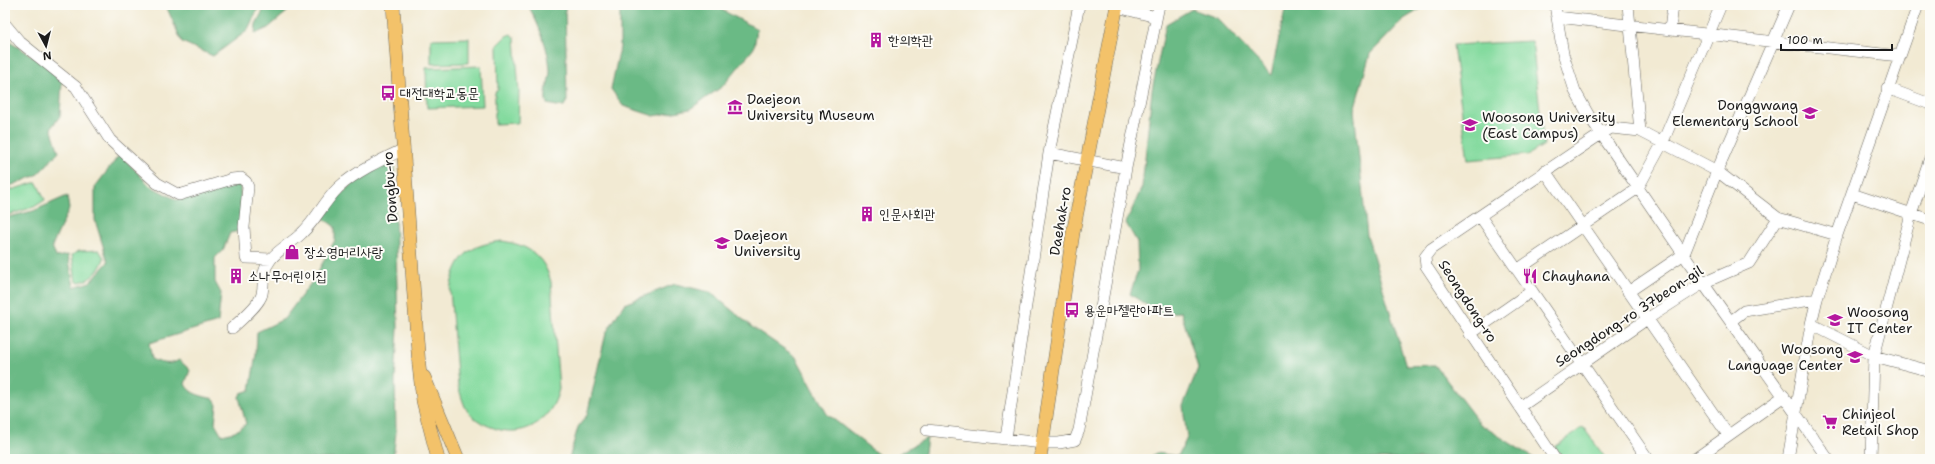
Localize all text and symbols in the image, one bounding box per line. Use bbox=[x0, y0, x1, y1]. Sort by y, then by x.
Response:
north arrow bbox=[26, 26, 66, 66]
scale bar bbox=[1781, 26, 1892, 52]
building icon: 한의학관 bbox=[867, 31, 885, 49]
place label: 한의학관 bbox=[888, 31, 933, 49]
text: 100 m bbox=[1787, 32, 1823, 48]
text: N bbox=[42, 47, 52, 63]
bus stop icon: 대전대학교동문 bbox=[379, 84, 397, 102]
place label: 대전대학교동문 bbox=[400, 84, 479, 102]
place label: Daejeon University Museum bbox=[747, 90, 874, 124]
place label: Donggwang Elementary School bbox=[1672, 96, 1799, 130]
museum icon: Daejeon University Museum bbox=[726, 98, 744, 116]
school or university icon: Donggwang Elementary School bbox=[1801, 104, 1819, 122]
place label: Woosong University (East Campus) bbox=[1482, 108, 1616, 142]
school or university icon: Woosong University (East Campus) bbox=[1461, 116, 1479, 134]
street label: Dongbu-ro bbox=[379, 151, 401, 223]
street label: Daehak-ro bbox=[1045, 185, 1075, 257]
building icon: 인문사회관 bbox=[858, 205, 876, 223]
place label: 인문사회관 bbox=[879, 205, 935, 223]
place label: Daejeon University bbox=[734, 226, 801, 260]
school or university icon: Daejeon University bbox=[713, 234, 731, 252]
shop icon: 장소영머리사랑 bbox=[283, 243, 301, 261]
place label: 장소영머리사랑 bbox=[304, 243, 384, 261]
street label: Seongdong-ro bbox=[1435, 256, 1501, 346]
street label: Seongdong-ro 37beon-gil bbox=[1552, 261, 1707, 371]
building icon: 소나무어린이집 bbox=[227, 267, 245, 285]
place label: 소나무어린이집 bbox=[248, 267, 327, 285]
restaurant icon: Chayhana bbox=[1521, 267, 1539, 285]
place label: Chayhana bbox=[1542, 267, 1610, 285]
bus stop icon: 용운마젤란아파트 bbox=[1063, 301, 1081, 319]
place label: 용운마젤란아파트 bbox=[1084, 301, 1174, 319]
place label: Woosong IT Center bbox=[1847, 303, 1913, 337]
school or university icon: Woosong IT Center bbox=[1826, 311, 1844, 329]
place label: Woosong Language Center bbox=[1728, 340, 1843, 374]
school or university icon: Woosong Language Center bbox=[1846, 348, 1864, 366]
place label: Chinjeol Retail Shop bbox=[1842, 405, 1919, 439]
supermarket icon: Chinjeol Retail Shop bbox=[1821, 413, 1839, 431]

